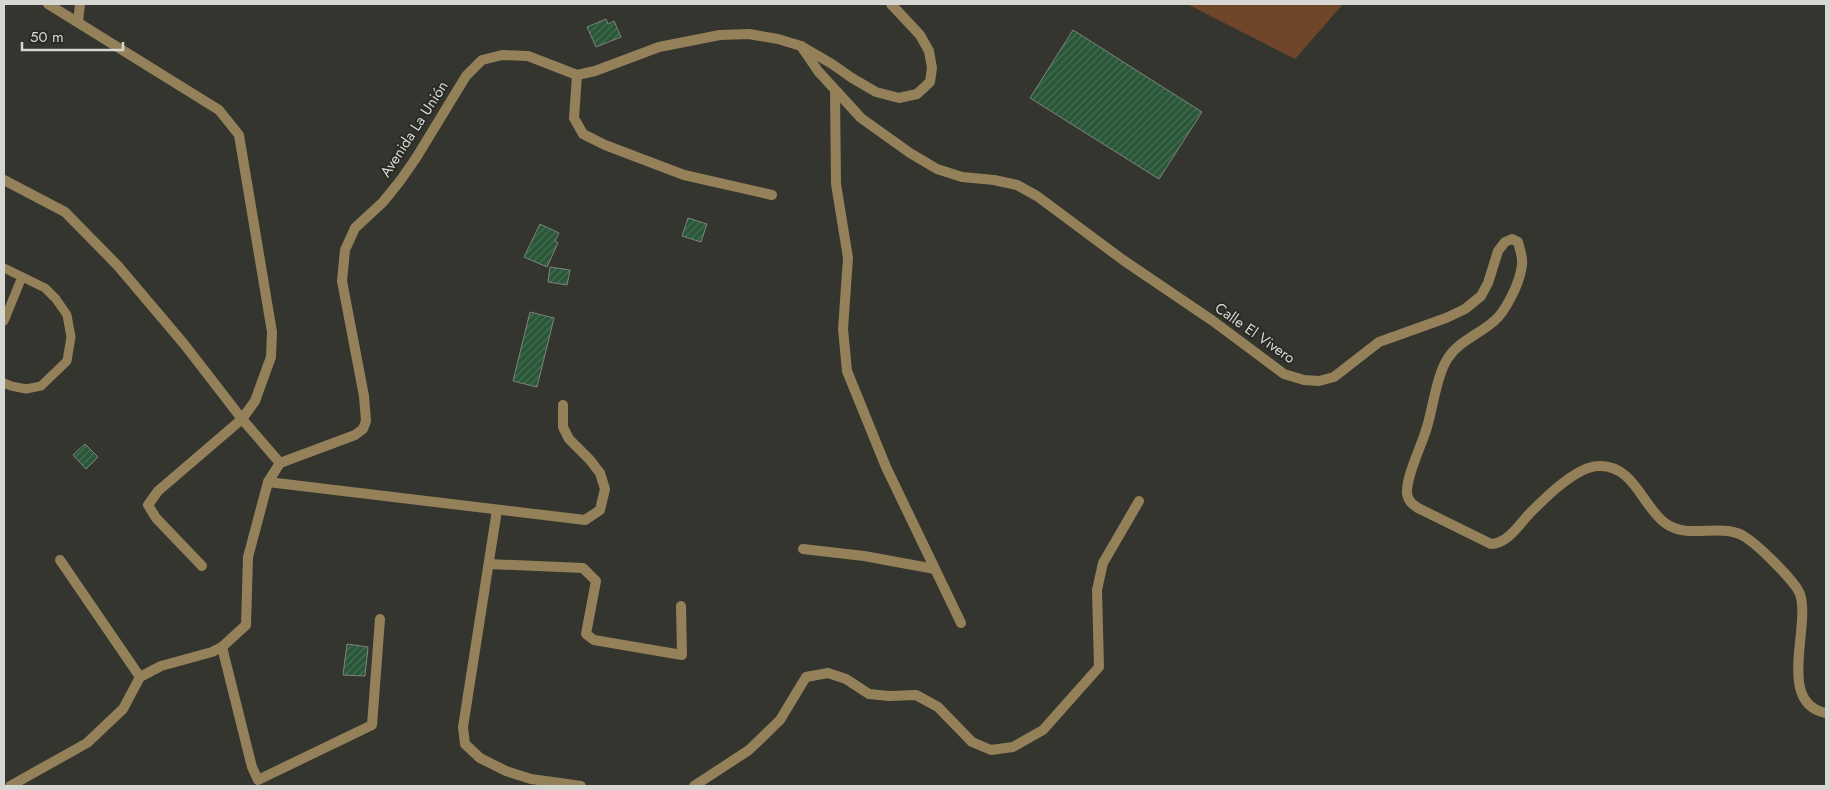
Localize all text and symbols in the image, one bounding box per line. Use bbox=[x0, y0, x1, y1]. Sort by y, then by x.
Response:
scale bar bbox=[22, 20, 124, 52]
text: 50 m bbox=[30, 26, 64, 48]
street label: Avenida La Unión bbox=[375, 76, 453, 182]
street label: Calle El Vivero bbox=[1210, 297, 1300, 369]

